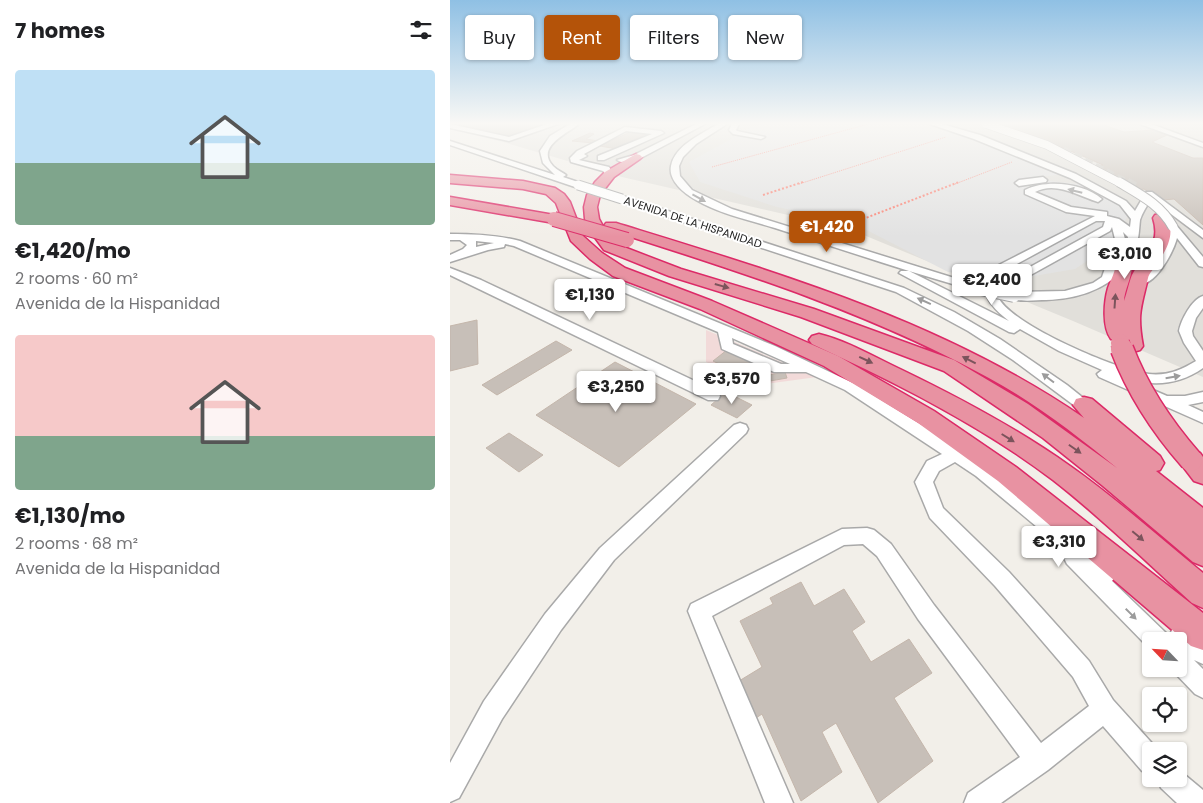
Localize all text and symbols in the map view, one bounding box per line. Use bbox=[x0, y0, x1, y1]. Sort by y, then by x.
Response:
chip: Buy bbox=[465, 15, 534, 60]
chip: Rent bbox=[544, 15, 620, 60]
chip: Filters bbox=[630, 15, 718, 60]
chip: New bbox=[728, 15, 802, 60]
text: 7 homes bbox=[15, 16, 105, 45]
icon: filters bbox=[407, 16, 435, 44]
icon: home bbox=[180, 102, 270, 192]
one-way arrow bbox=[1067, 187, 1082, 195]
street label: AVENIDA DE LA HISPANIDAD bbox=[622, 192, 764, 252]
one-way arrow bbox=[692, 193, 705, 202]
pin: €1,420 bbox=[786, 210, 868, 253]
text: €1,420 bbox=[800, 215, 854, 238]
text: €1,420/mo bbox=[15, 236, 131, 265]
pin: €3,010 bbox=[1084, 238, 1166, 280]
text: €3,010 bbox=[1098, 242, 1152, 265]
pin: €2,400 bbox=[951, 264, 1033, 306]
text: 2 rooms · 60 m² bbox=[15, 267, 138, 290]
text: €2,400 bbox=[963, 268, 1021, 291]
pin: €1,130 bbox=[549, 278, 631, 321]
text: €1,130 bbox=[565, 283, 615, 306]
one-way arrow bbox=[715, 283, 730, 291]
text: Avenida de la Hispanidad bbox=[15, 292, 220, 315]
one-way arrow bbox=[1112, 293, 1120, 309]
one-way arrow bbox=[917, 297, 931, 305]
one-way arrow bbox=[858, 356, 873, 365]
one-way arrow bbox=[961, 356, 976, 364]
pin: €3,570 bbox=[691, 362, 773, 405]
icon: home bbox=[180, 367, 270, 457]
text: €3,570 bbox=[704, 367, 760, 390]
pin: €3,250 bbox=[575, 370, 657, 413]
one-way arrow bbox=[1042, 373, 1055, 384]
one-way arrow bbox=[1165, 373, 1181, 381]
text: €3,250 bbox=[588, 375, 644, 398]
one-way arrow bbox=[1002, 433, 1015, 443]
one-way arrow bbox=[1068, 444, 1082, 454]
text: €1,130/mo bbox=[15, 501, 125, 530]
pin: €3,310 bbox=[1018, 526, 1100, 568]
text: €3,310 bbox=[1032, 530, 1086, 553]
one-way arrow bbox=[1131, 530, 1143, 542]
text: 2 rooms · 68 m² bbox=[15, 532, 138, 555]
text: Avenida de la Hispanidad bbox=[15, 557, 220, 580]
one-way arrow bbox=[1125, 608, 1137, 620]
north arrow bbox=[1142, 632, 1188, 678]
map controls bbox=[1142, 632, 1187, 787]
button: locate bbox=[1142, 687, 1187, 732]
button: layers bbox=[1142, 742, 1187, 787]

